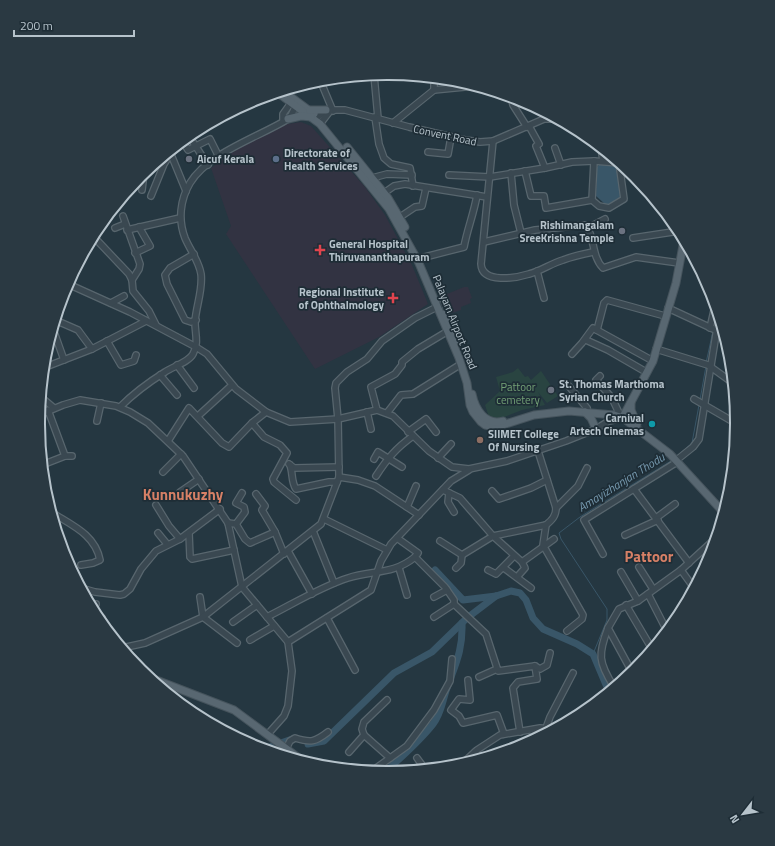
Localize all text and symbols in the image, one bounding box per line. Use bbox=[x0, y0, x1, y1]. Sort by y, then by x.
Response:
scale bar bbox=[14, 12, 134, 38]
text: 200 m bbox=[20, 16, 53, 35]
street label: Convent Road bbox=[412, 120, 478, 150]
place label: Directorate of Health Services bbox=[284, 145, 358, 174]
place label: Aicuf Kerala bbox=[197, 151, 254, 167]
marker: Aicuf Kerala bbox=[184, 154, 194, 164]
marker: Directorate of Health Services bbox=[271, 154, 281, 164]
place label: Rishimangalam SreeKrishna Temple bbox=[519, 217, 614, 246]
marker: Rishimangalam SreeKrishna Temple bbox=[617, 226, 627, 236]
place label: General Hospital Thiruvananthapuram bbox=[329, 236, 429, 265]
marker: General Hospital Thiruvananthapuram bbox=[314, 244, 326, 256]
street label: Palayam Airport Road bbox=[429, 272, 481, 372]
place label: Regional Institute of Ophthalmology bbox=[299, 284, 384, 313]
marker: Regional Institute of Ophthalmology bbox=[387, 292, 399, 304]
place label: St. Thomas Marthoma Syrian Church bbox=[559, 376, 665, 405]
park label: Pattoor cemetery bbox=[496, 379, 540, 408]
marker: St. Thomas Marthoma Syrian Church bbox=[546, 385, 556, 395]
place label: Carnival Artech Cinemas bbox=[570, 410, 644, 439]
marker: Carnival Artech Cinemas bbox=[647, 419, 657, 429]
place label: SIIMET College Of Nursing bbox=[488, 426, 559, 455]
marker: SIIMET College Of Nursing bbox=[475, 435, 485, 445]
water label: Amayizhanjan Thodu bbox=[574, 447, 669, 516]
district label: Kunnukuzhy bbox=[143, 483, 224, 506]
district label: Pattoor bbox=[625, 545, 674, 568]
north arrow bbox=[723, 794, 763, 834]
text: N bbox=[726, 812, 743, 827]

